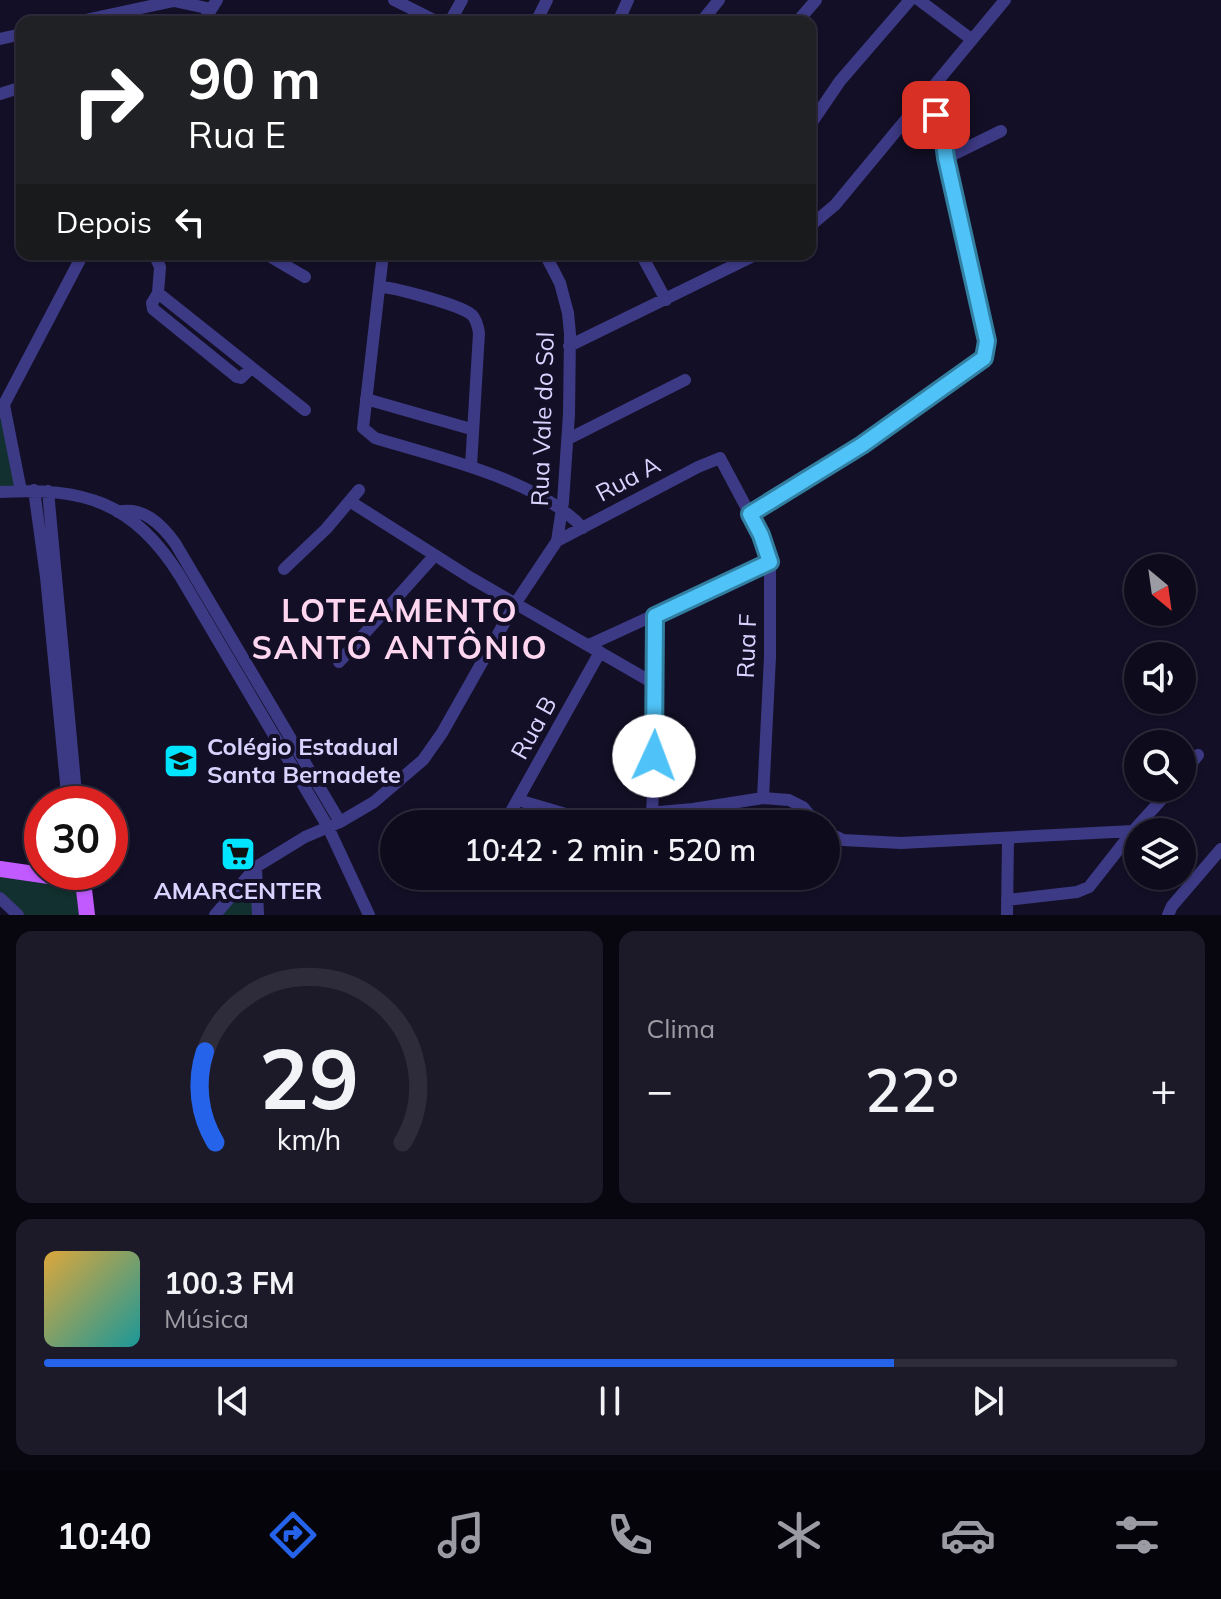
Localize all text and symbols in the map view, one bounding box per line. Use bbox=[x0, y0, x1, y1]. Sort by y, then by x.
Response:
text: 90 m bbox=[188, 43, 321, 113]
icon: right bbox=[56, 48, 160, 152]
pin bbox=[902, 81, 970, 149]
icon: arrive bbox=[914, 93, 958, 137]
text: Rua E bbox=[188, 112, 286, 157]
icon: left bbox=[168, 200, 212, 244]
text: Depois bbox=[56, 203, 152, 241]
street label: Rua Vale do Sol bbox=[524, 331, 560, 507]
street label: Rua A bbox=[590, 449, 665, 508]
north arrow bbox=[1124, 554, 1196, 626]
map controls bbox=[1124, 554, 1196, 890]
district label: LOTEAMENTO SANTO ANTÔNIO bbox=[251, 590, 549, 667]
street label: Rua F bbox=[730, 613, 762, 679]
button: sound bbox=[1124, 642, 1196, 714]
street label: Rua B bbox=[504, 691, 563, 764]
position arrow bbox=[612, 714, 696, 798]
button: search bbox=[1124, 730, 1196, 802]
place label: Colégio Estadual Santa Bernadete bbox=[207, 731, 401, 789]
school or university icon: Colégio Estadual Santa Bernadete bbox=[162, 742, 200, 780]
speed limit sign: 30 bbox=[24, 786, 128, 890]
button: layers bbox=[1124, 818, 1196, 890]
text: 10:42 · 2 min · 520 m bbox=[464, 831, 756, 869]
supermarket icon: AMARCENTER bbox=[219, 835, 257, 873]
place label: AMARCENTER bbox=[154, 875, 322, 905]
text: Clima bbox=[647, 1012, 715, 1045]
text: 29 bbox=[259, 1025, 359, 1130]
text: 22° bbox=[865, 1052, 959, 1127]
text: − bbox=[647, 1062, 673, 1117]
text: + bbox=[1151, 1062, 1177, 1117]
text: km/h bbox=[277, 1121, 342, 1157]
text: 100.3 FM bbox=[164, 1264, 295, 1302]
text: Música bbox=[164, 1302, 249, 1335]
icon: previous bbox=[211, 1379, 255, 1423]
icon: pause bbox=[588, 1379, 632, 1423]
icon: next bbox=[966, 1379, 1010, 1423]
icon: directions bbox=[265, 1507, 321, 1563]
icon: music bbox=[433, 1507, 489, 1563]
icon: phone bbox=[602, 1507, 658, 1563]
icon: climate bbox=[771, 1507, 827, 1563]
icon: car bbox=[940, 1507, 996, 1563]
icon: filters bbox=[1109, 1507, 1165, 1563]
text: 10:40 bbox=[56, 1513, 152, 1558]

